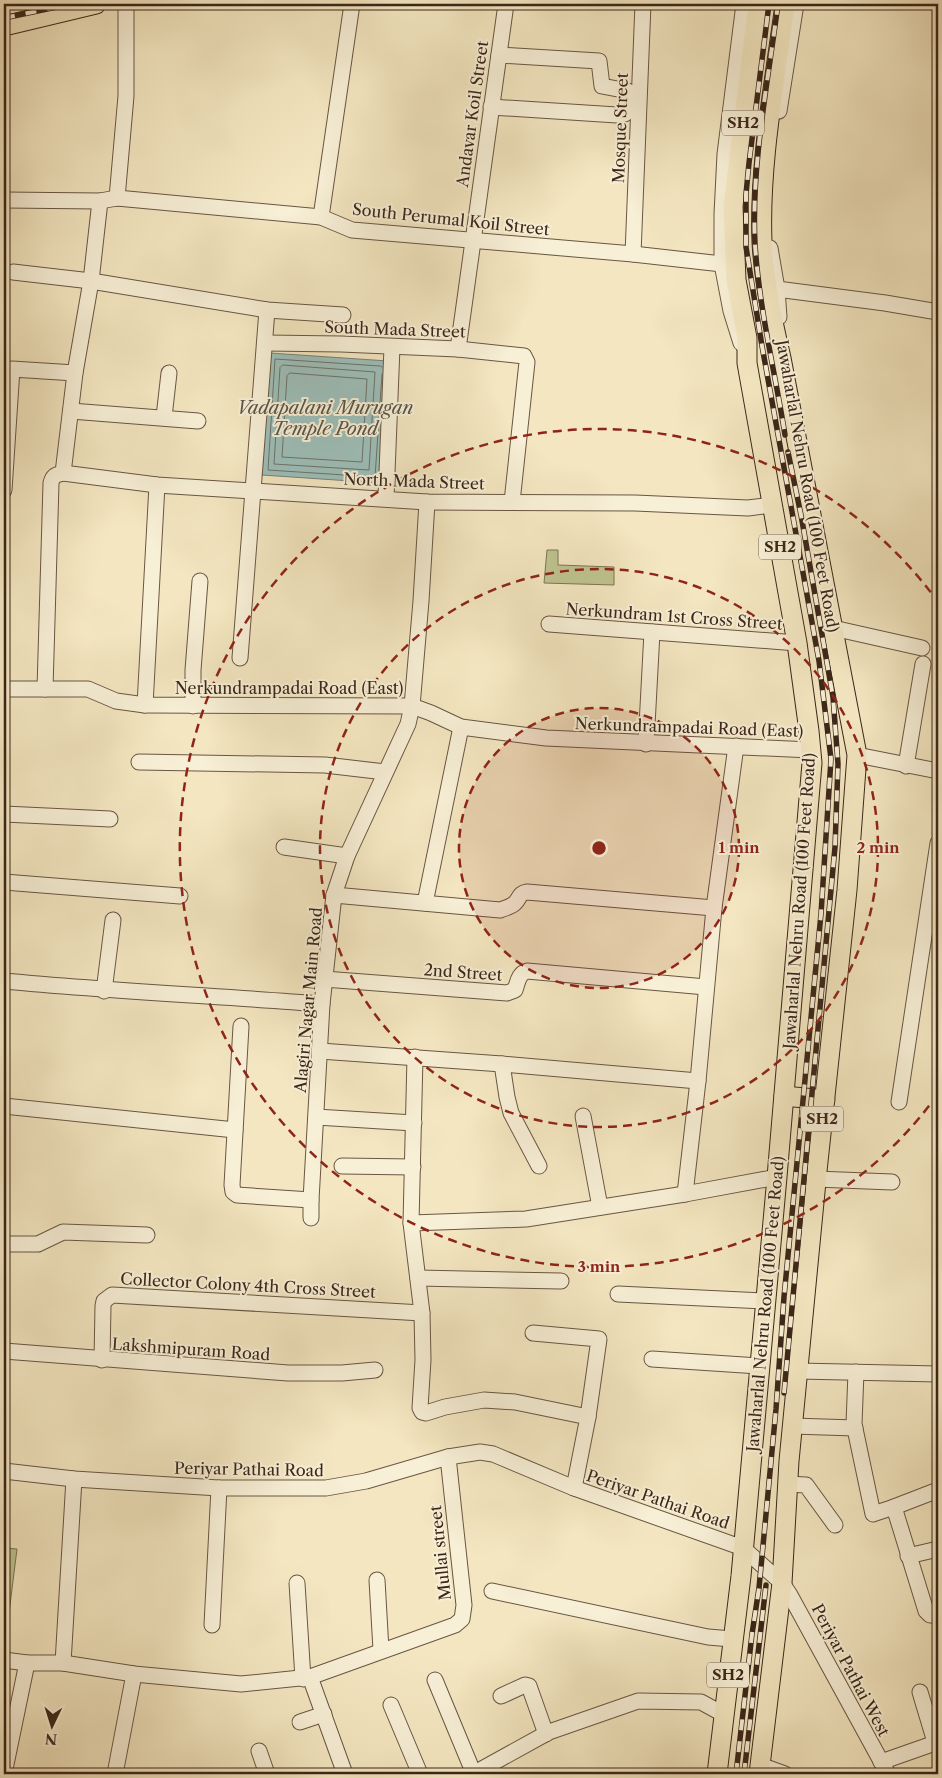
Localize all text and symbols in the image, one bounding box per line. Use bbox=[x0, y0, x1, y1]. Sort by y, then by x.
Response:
street label: Andavar Koil Street bbox=[452, 39, 492, 190]
street label: Mosque Street bbox=[608, 72, 632, 184]
road number: SH2 bbox=[722, 110, 764, 136]
street label: South Perumal Koil Street bbox=[351, 199, 551, 239]
street label: South Mada Street bbox=[324, 317, 466, 341]
street label: Jawaharlal Nehru Road (100 Feet Road) bbox=[772, 335, 844, 634]
water label: Vadapalani Murugan Temple Pond bbox=[237, 397, 413, 440]
street label: North Mada Street bbox=[343, 469, 485, 493]
road number: SH2 bbox=[759, 534, 801, 560]
street label: Nerkundram 1st Cross Street bbox=[565, 598, 783, 634]
street label: Nerkundrampadai Road (East) bbox=[175, 678, 403, 698]
street label: Nerkundrampadai Road (East) bbox=[574, 713, 804, 741]
street label: Jawaharlal Nehru Road (100 Feet Road) bbox=[778, 752, 819, 1053]
text: 1 min bbox=[718, 838, 760, 857]
text: 2 min bbox=[856, 838, 900, 857]
centre of rings bbox=[590, 839, 608, 857]
street label: Alagiri Nagar Main Road bbox=[290, 906, 326, 1095]
street label: 2nd Street bbox=[423, 959, 503, 985]
road number: SH2 bbox=[801, 1106, 843, 1132]
street label: Jawaharlal Nehru Road (100 Feet Road) bbox=[742, 1155, 788, 1456]
text: 3 min bbox=[578, 1257, 621, 1276]
street label: Collector Colony 4th Cross Street bbox=[120, 1268, 376, 1302]
street label: Lakshmipuram Road bbox=[111, 1333, 271, 1365]
street label: Periyar Pathai Road bbox=[174, 1458, 324, 1480]
street label: Periyar Pathai Road bbox=[584, 1465, 732, 1533]
street label: Mullai street bbox=[425, 1504, 455, 1602]
street label: Periyar Pathai West bbox=[808, 1600, 895, 1740]
road number: SH2 bbox=[707, 1662, 749, 1688]
north arrow bbox=[28, 1700, 78, 1750]
text: N bbox=[44, 1730, 58, 1748]

